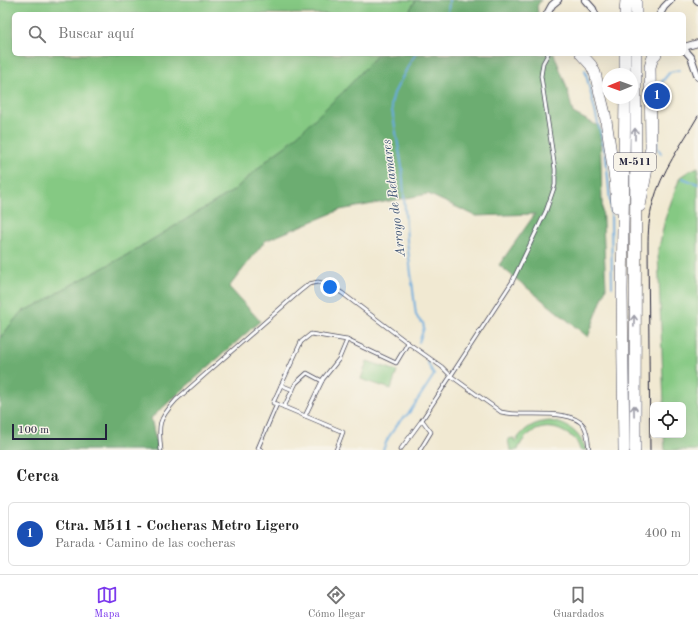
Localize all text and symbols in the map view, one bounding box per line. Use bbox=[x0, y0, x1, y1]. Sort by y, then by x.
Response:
search box bbox=[12, 12, 686, 56]
icon: search bbox=[26, 23, 48, 45]
text: Buscar aquí bbox=[58, 27, 134, 42]
north arrow bbox=[602, 68, 638, 104]
pin: 1 bbox=[644, 81, 670, 111]
one-way arrow bbox=[631, 128, 639, 141]
water label: Arroyo de Retamares bbox=[380, 138, 408, 259]
road number: M-511 bbox=[614, 153, 656, 171]
your location bbox=[320, 277, 340, 297]
one-way arrow bbox=[630, 315, 638, 328]
map controls bbox=[650, 402, 686, 438]
button: locate bbox=[650, 402, 686, 438]
one-way arrow bbox=[630, 405, 638, 418]
scale bar bbox=[12, 422, 107, 441]
text: 100 m bbox=[18, 425, 49, 436]
text: Cerca bbox=[16, 468, 59, 485]
text: Ctra. M511 - Cocheras Metro Ligero bbox=[55, 519, 299, 534]
text: 1 bbox=[26, 527, 34, 540]
text: 400 m bbox=[644, 527, 681, 540]
text: Parada · Camino de las cocheras bbox=[55, 537, 236, 550]
tab: Mapa bbox=[94, 584, 120, 622]
tab: Cómo llegar bbox=[308, 584, 365, 622]
tab: Guardados bbox=[553, 584, 604, 622]

